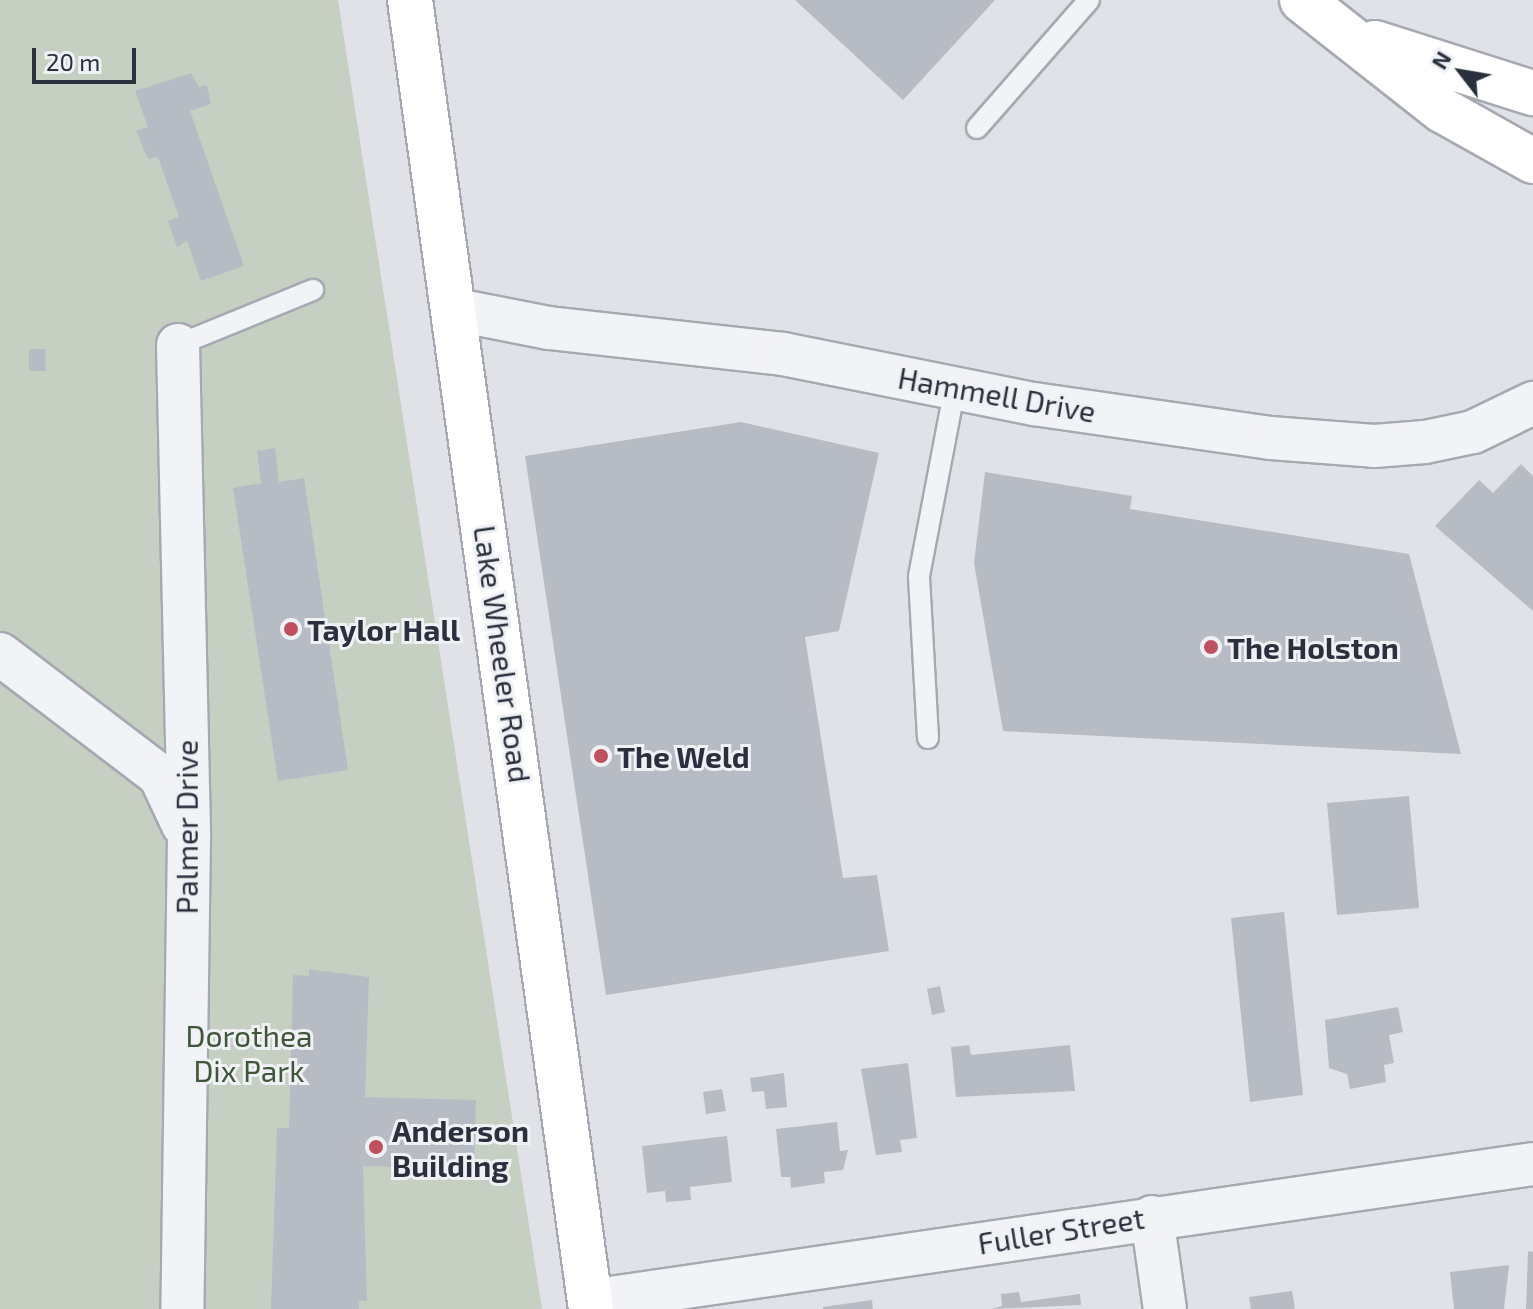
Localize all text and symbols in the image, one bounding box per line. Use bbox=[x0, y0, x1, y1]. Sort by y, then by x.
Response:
scale bar bbox=[36, 32, 140, 82]
north arrow bbox=[1421, 32, 1501, 112]
text: N bbox=[1425, 46, 1456, 73]
text: 20 m bbox=[46, 47, 100, 76]
street label: Hammell Drive bbox=[895, 359, 1099, 429]
street label: Lake Wheeler Road bbox=[467, 523, 539, 785]
place label: Taylor Hall bbox=[307, 611, 461, 647]
marker: Taylor Hall bbox=[282, 620, 300, 638]
place label: The Holston bbox=[1227, 629, 1399, 665]
marker: The Holston bbox=[1202, 638, 1220, 656]
place label: The Weld bbox=[617, 738, 750, 774]
street label: Palmer Drive bbox=[168, 739, 204, 915]
marker: The Weld bbox=[592, 747, 610, 765]
park label: Dorothea Dix Park bbox=[185, 1017, 313, 1088]
place label: Anderson Building bbox=[392, 1112, 529, 1182]
marker: Anderson Building bbox=[367, 1138, 385, 1156]
street label: Fuller Street bbox=[975, 1199, 1147, 1261]

